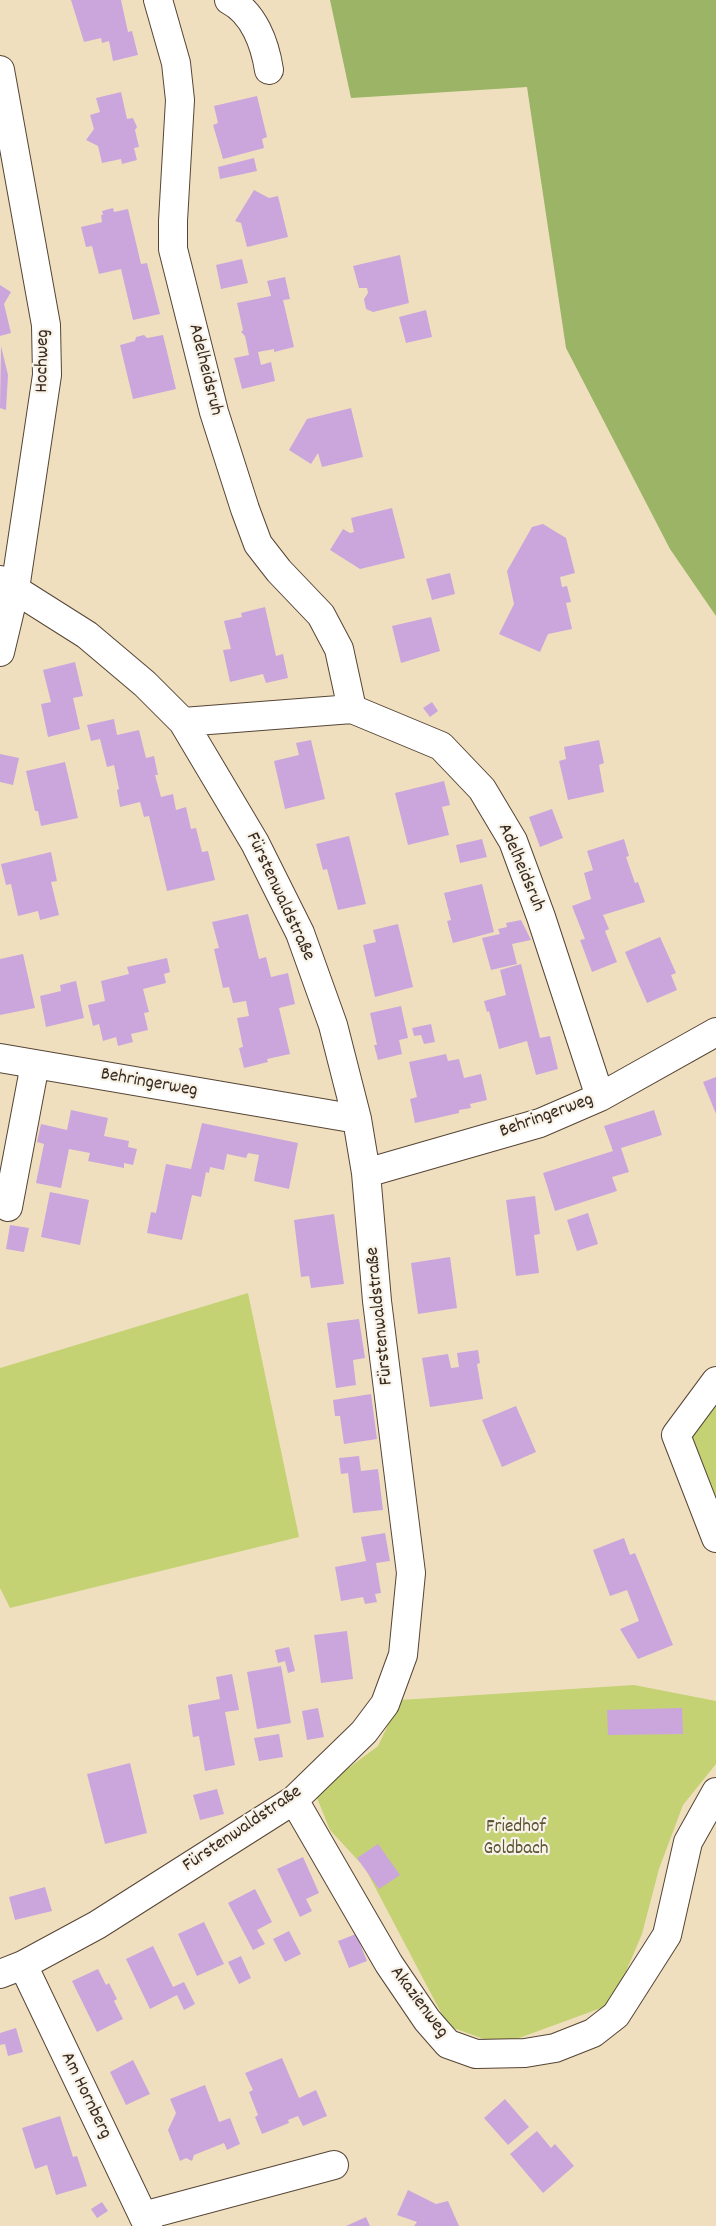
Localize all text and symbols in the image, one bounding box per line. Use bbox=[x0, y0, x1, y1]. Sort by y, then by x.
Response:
street label: Adelheidsruh bbox=[182, 322, 226, 418]
street label: Hochweg bbox=[32, 329, 56, 393]
street label: Adelheidsruh bbox=[491, 820, 549, 916]
street label: Fürstenwaldstraße bbox=[239, 829, 319, 965]
street label: Behringerweg bbox=[99, 1064, 199, 1104]
street label: Behringerweg bbox=[497, 1090, 597, 1144]
street label: Fürstenwaldstraße bbox=[362, 1246, 400, 1386]
street label: Fürstenwaldstraße bbox=[179, 1782, 307, 1878]
park label: Friedhof Goldbach bbox=[484, 1817, 548, 1861]
street label: Akazienweg bbox=[384, 1963, 452, 2043]
street label: Am Hornberg bbox=[54, 2049, 116, 2143]

